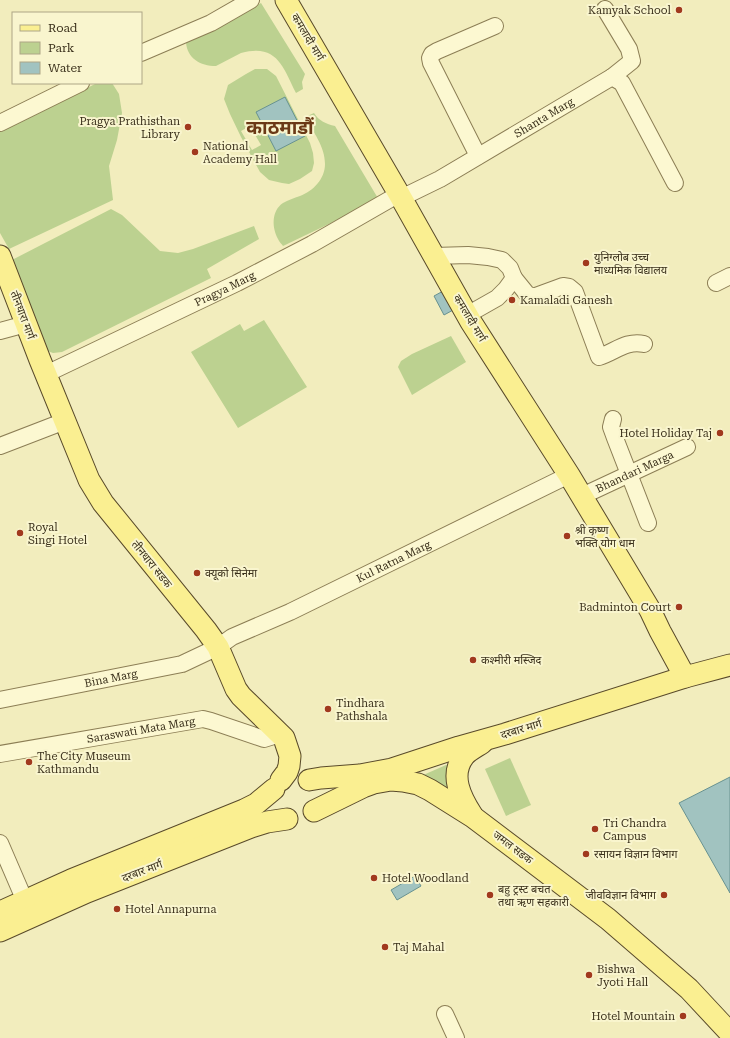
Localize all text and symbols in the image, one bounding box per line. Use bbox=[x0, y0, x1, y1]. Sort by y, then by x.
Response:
place label: Kamyak School bbox=[588, 4, 672, 17]
marker: Kamyak School bbox=[674, 5, 684, 15]
street label: कमलादी मार्ग bbox=[288, 11, 327, 64]
legend bbox=[12, 12, 142, 84]
text: Road bbox=[48, 21, 78, 35]
text: Park bbox=[48, 41, 75, 55]
text: Water bbox=[48, 61, 82, 75]
street label: Shanta Marg bbox=[512, 95, 577, 141]
place label: Pragya Prathisthan Library bbox=[80, 115, 180, 141]
district label: काठमाडौं bbox=[246, 116, 315, 139]
marker: Pragya Prathisthan Library bbox=[183, 122, 193, 132]
place label: National Academy Hall bbox=[203, 140, 277, 166]
marker: National Academy Hall bbox=[190, 147, 200, 157]
place label: युनिग्लोब उच्च माध्यमिक विद्यालय bbox=[594, 251, 668, 277]
marker: युनिग्लोब उच्च माध्यमिक विद्यालय bbox=[581, 258, 591, 268]
street label: Pragya Marg bbox=[192, 268, 258, 309]
street label: तीनधारा मार्ग bbox=[7, 289, 38, 342]
street label: कमलादी मार्ग bbox=[450, 292, 489, 345]
place label: Kamaladi Ganesh bbox=[520, 294, 613, 307]
marker: Kamaladi Ganesh bbox=[507, 295, 517, 305]
place label: Hotel Holiday Taj bbox=[619, 427, 712, 440]
marker: Hotel Holiday Taj bbox=[715, 428, 725, 438]
street label: Bhandari Marga bbox=[594, 448, 676, 496]
place label: Royal Singi Hotel bbox=[28, 521, 88, 547]
place label: श्री कृष्ण भक्ति योग धाम bbox=[575, 524, 635, 550]
marker: Royal Singi Hotel bbox=[15, 528, 25, 538]
marker: श्री कृष्ण भक्ति योग धाम bbox=[562, 531, 572, 541]
street label: तीनधारा सडक bbox=[129, 538, 175, 591]
street label: Kul Ratna Marg bbox=[354, 538, 434, 585]
place label: क्यूको सिनेमा bbox=[205, 567, 257, 581]
marker: क्यूको सिनेमा bbox=[192, 568, 202, 578]
place label: Badminton Court bbox=[579, 601, 671, 614]
marker: Badminton Court bbox=[674, 602, 684, 612]
place label: कश्मीरी मस्जिद bbox=[481, 654, 542, 667]
marker: कश्मीरी मस्जिद bbox=[468, 655, 478, 665]
street label: Bina Marg bbox=[83, 667, 139, 690]
place label: Tindhara Pathshala bbox=[336, 697, 388, 723]
marker: Tindhara Pathshala bbox=[323, 704, 333, 714]
street label: Saraswati Mata Marg bbox=[86, 714, 197, 746]
street label: दरबार मार्ग bbox=[499, 717, 544, 742]
place label: The City Museum Kathmandu bbox=[37, 750, 131, 776]
marker: The City Museum Kathmandu bbox=[24, 757, 34, 767]
place label: Tri Chandra Campus bbox=[603, 817, 667, 843]
marker: Tri Chandra Campus bbox=[590, 824, 600, 834]
street label: जमल सडक bbox=[490, 828, 536, 867]
place label: रसायन विज्ञान विभाग bbox=[594, 848, 678, 861]
marker: रसायन विज्ञान विभाग bbox=[581, 849, 591, 859]
street label: दरबार मार्ग bbox=[120, 857, 165, 885]
place label: Hotel Woodland bbox=[382, 872, 469, 885]
marker: Hotel Woodland bbox=[369, 873, 379, 883]
place label: बहु ट्रस्ट बचत तथा ऋण सहकारी bbox=[498, 883, 569, 909]
place label: जीवविज्ञान विभाग bbox=[585, 889, 657, 902]
marker: बहु ट्रस्ट बचत तथा ऋण सहकारी bbox=[485, 890, 495, 900]
marker: जीवविज्ञान विभाग bbox=[659, 890, 669, 900]
place label: Hotel Annapurna bbox=[125, 903, 216, 916]
marker: Hotel Annapurna bbox=[112, 904, 122, 914]
place label: Taj Mahal bbox=[393, 941, 445, 954]
marker: Taj Mahal bbox=[380, 942, 390, 952]
place label: Bishwa Jyoti Hall bbox=[597, 963, 649, 989]
marker: Bishwa Jyoti Hall bbox=[584, 970, 594, 980]
place label: Hotel Mountain bbox=[591, 1010, 675, 1023]
marker: Hotel Mountain bbox=[678, 1011, 688, 1021]

